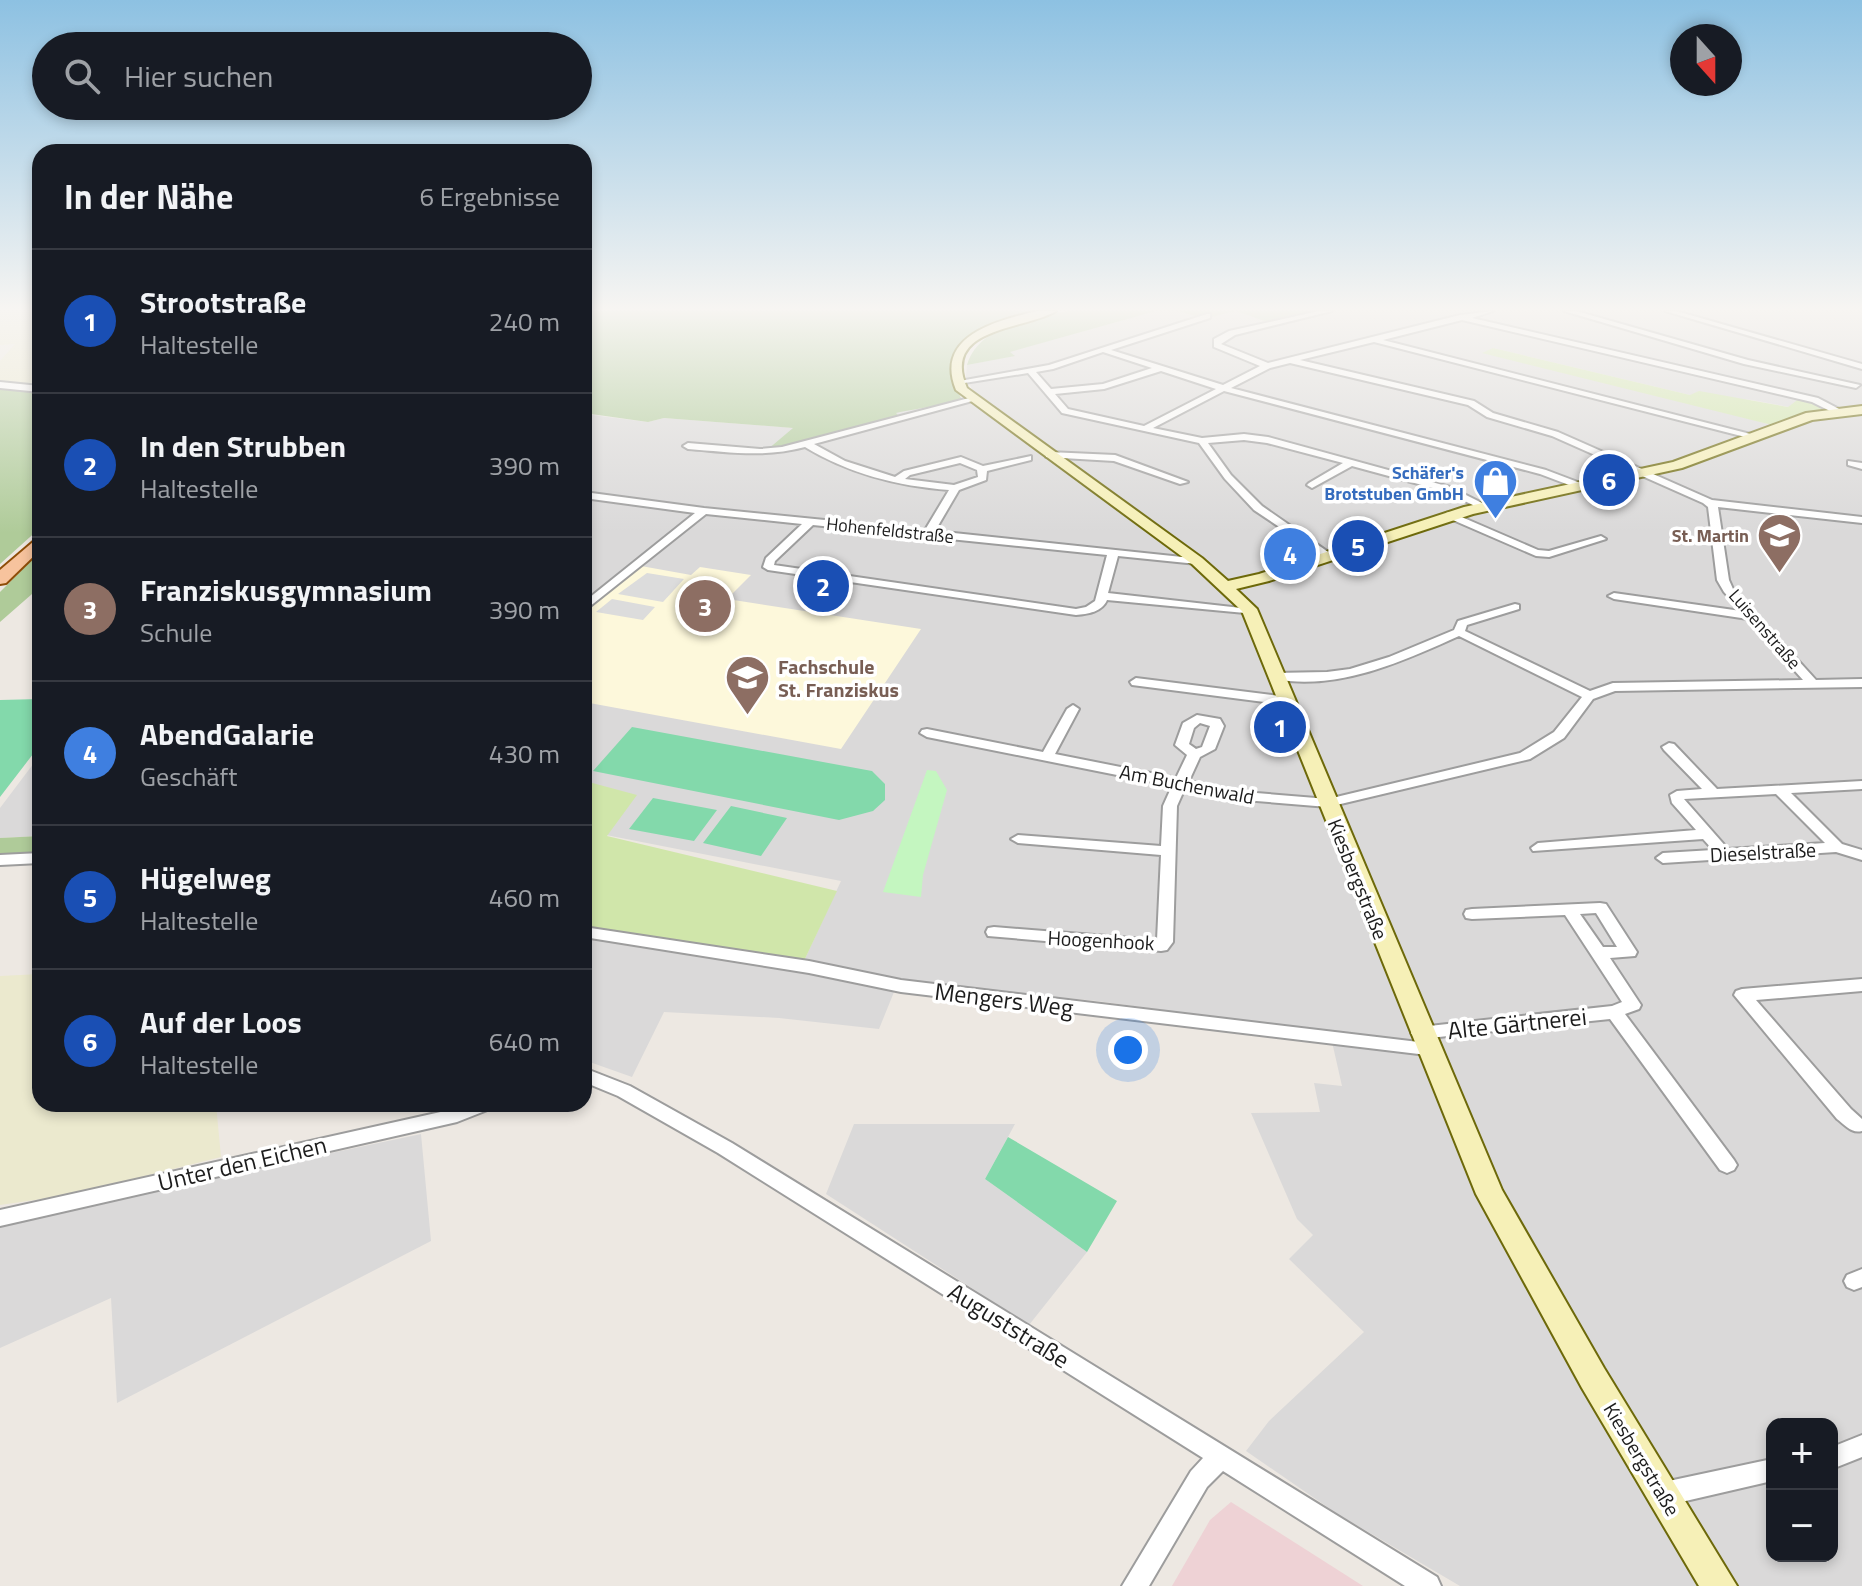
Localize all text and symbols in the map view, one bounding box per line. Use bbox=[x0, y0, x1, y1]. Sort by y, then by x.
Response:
north arrow bbox=[1670, 24, 1742, 96]
search box bbox=[32, 32, 592, 120]
text: Hier suchen bbox=[124, 53, 273, 99]
icon: search bbox=[60, 54, 104, 98]
text: In der Nähe bbox=[64, 170, 233, 222]
text: 6 Ergebnisse bbox=[419, 177, 560, 216]
text: Strootstraße bbox=[140, 279, 306, 325]
text: 1 bbox=[83, 302, 97, 341]
text: 240 m bbox=[489, 302, 560, 341]
text: Haltestelle bbox=[140, 325, 258, 364]
text: In den Strubben bbox=[140, 423, 346, 469]
text: 2 bbox=[83, 446, 97, 485]
text: 390 m bbox=[489, 446, 560, 485]
pin: 6 bbox=[1583, 450, 1635, 510]
shop icon: Schäfer's Brotstuben GmbH bbox=[1471, 458, 1519, 521]
place label: Schäfer's Brotstuben GmbH bbox=[1324, 459, 1464, 507]
text: Haltestelle bbox=[140, 469, 258, 508]
street label: Hohenfeldstraße bbox=[825, 510, 955, 550]
school or university icon: St. Martin bbox=[1756, 511, 1804, 574]
pin: 5 bbox=[1332, 516, 1384, 576]
place label: St. Martin bbox=[1672, 522, 1749, 549]
pin: 4 bbox=[1264, 524, 1316, 584]
pin: 2 bbox=[797, 556, 849, 616]
text: Franziskusgymnasium bbox=[140, 567, 432, 613]
pin: 3 bbox=[679, 576, 731, 636]
street label: Luisenstraße bbox=[1722, 583, 1808, 675]
text: 3 bbox=[83, 590, 97, 629]
text: 390 m bbox=[489, 590, 560, 629]
text: Schule bbox=[140, 613, 212, 652]
place label: Fachschule St. Franziskus bbox=[778, 651, 899, 705]
school or university icon: Fachschule St. Franziskus bbox=[723, 653, 771, 716]
pin: 1 bbox=[1254, 697, 1306, 757]
text: AbendGalarie bbox=[140, 711, 314, 757]
text: 4 bbox=[83, 734, 97, 773]
text: 430 m bbox=[489, 734, 560, 773]
street label: Am Buchenwald bbox=[1117, 756, 1257, 812]
text: Geschäft bbox=[140, 757, 237, 796]
street label: Kiesbergstraße bbox=[1320, 814, 1396, 944]
street label: Dieselstraße bbox=[1709, 834, 1817, 870]
text: Hügelweg bbox=[140, 855, 271, 901]
text: 5 bbox=[83, 878, 97, 917]
text: 460 m bbox=[489, 878, 560, 917]
text: Haltestelle bbox=[140, 901, 258, 940]
street label: Hoogenhook bbox=[1047, 922, 1156, 958]
street label: Mengers Weg bbox=[933, 973, 1075, 1025]
street label: Alte Gärtnerei bbox=[1446, 998, 1588, 1048]
text: Auf der Loos bbox=[140, 999, 302, 1045]
text: 6 bbox=[83, 1022, 97, 1061]
text: 640 m bbox=[489, 1022, 560, 1061]
your location bbox=[1108, 1030, 1148, 1070]
text: Haltestelle bbox=[140, 1045, 258, 1084]
street label: Unter den Eichen bbox=[154, 1126, 330, 1200]
street label: Auguststraße bbox=[941, 1273, 1077, 1377]
street label: Kiesbergstraße bbox=[1596, 1396, 1688, 1522]
map controls bbox=[1766, 1418, 1838, 1562]
button: + bbox=[1766, 1418, 1838, 1490]
button: − bbox=[1766, 1490, 1838, 1562]

